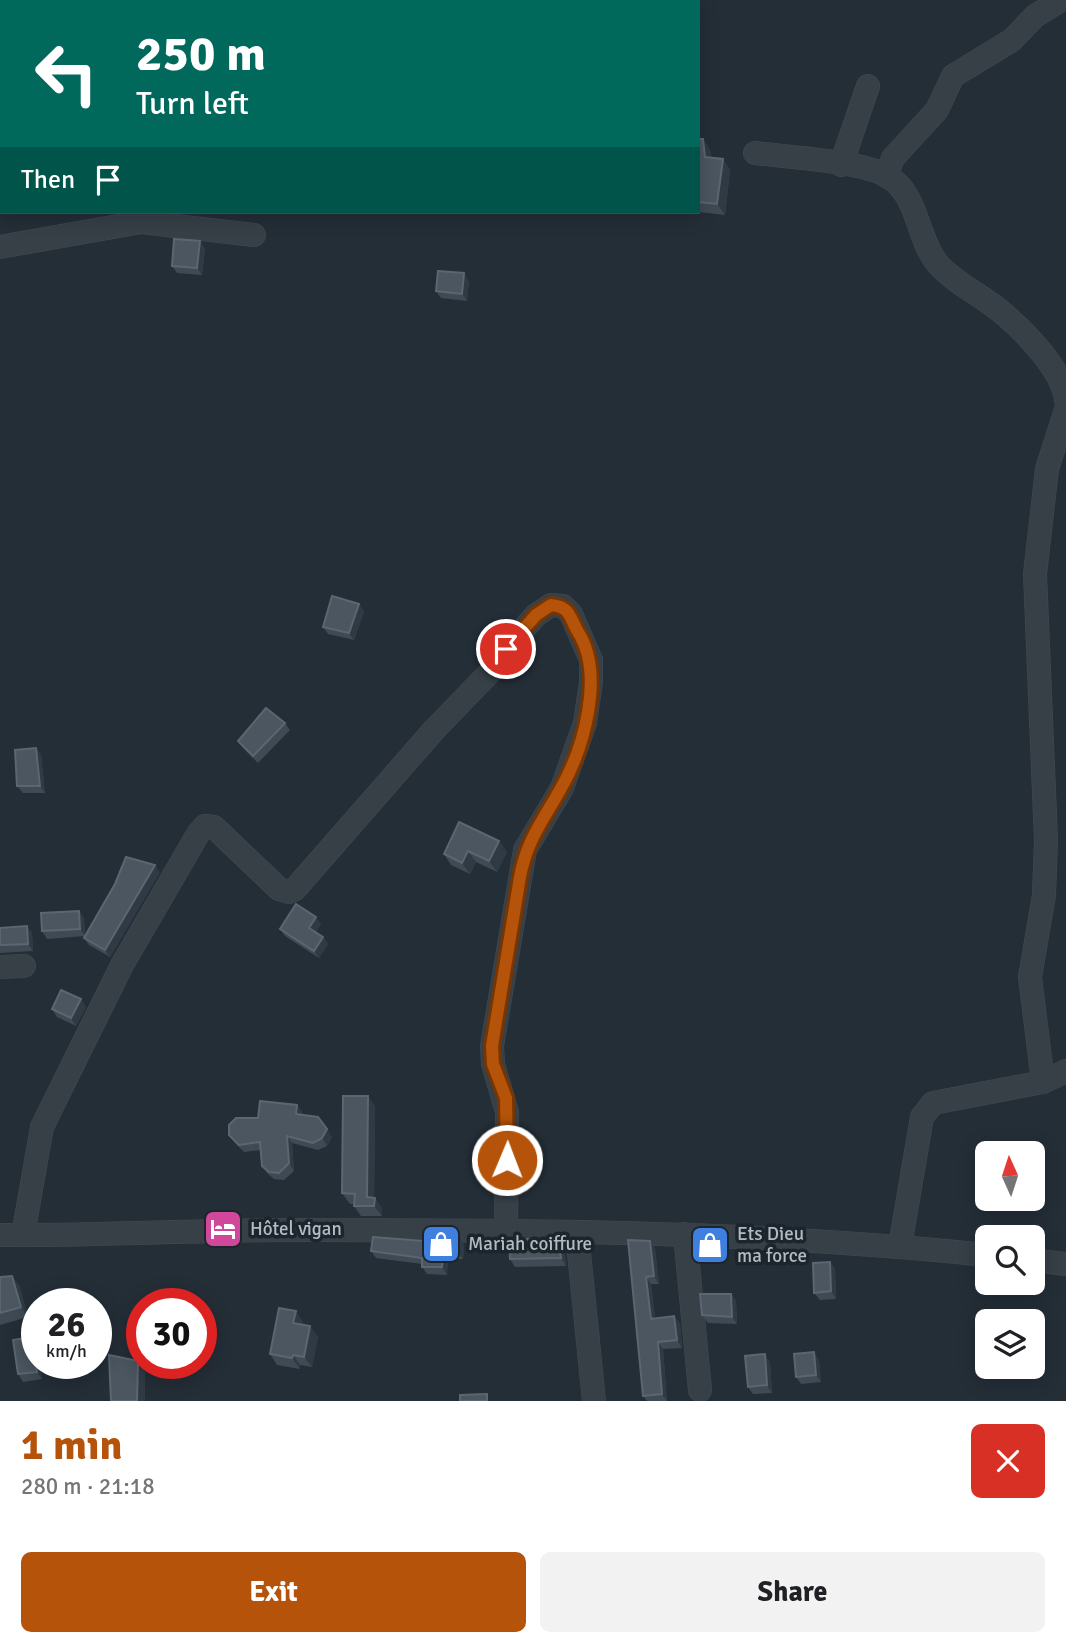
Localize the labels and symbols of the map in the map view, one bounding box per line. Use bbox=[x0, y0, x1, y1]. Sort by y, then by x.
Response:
pin bbox=[476, 619, 536, 679]
position arrow bbox=[470, 1123, 544, 1197]
north arrow bbox=[975, 1141, 1045, 1211]
hotel icon: Hôtel vigan bbox=[202, 1208, 244, 1250]
place label: Hôtel vigan bbox=[250, 1217, 342, 1241]
place label: Ets Dieu ma force bbox=[737, 1222, 807, 1268]
shop icon: Mariah coiffure bbox=[420, 1223, 462, 1265]
shop icon: Ets Dieu ma force bbox=[689, 1224, 731, 1266]
place label: Mariah coiffure bbox=[468, 1232, 592, 1256]
speed limit sign: 30 bbox=[126, 1288, 217, 1379]

